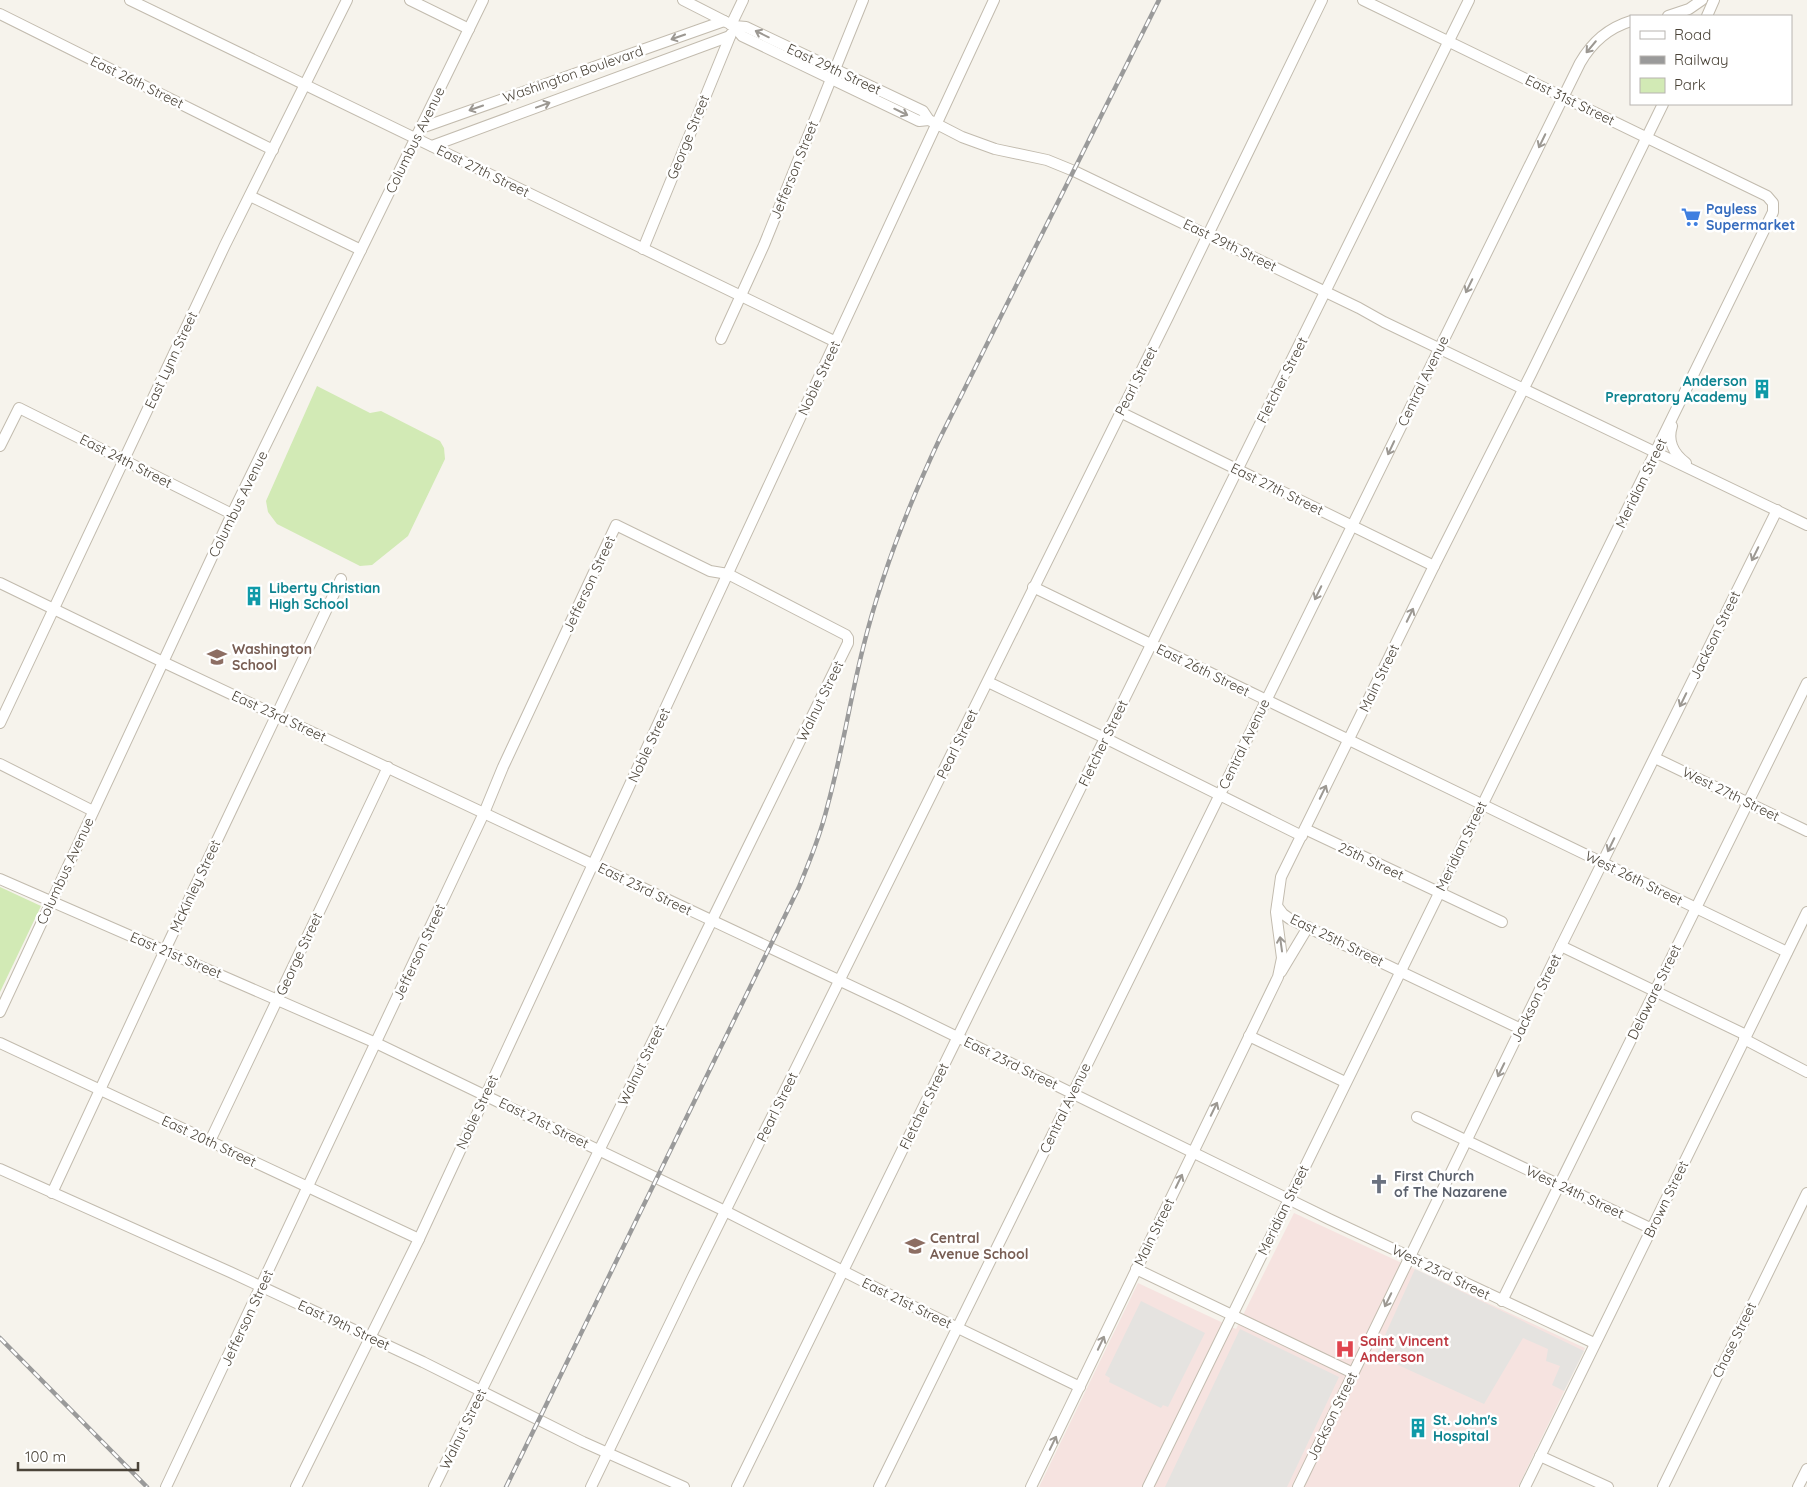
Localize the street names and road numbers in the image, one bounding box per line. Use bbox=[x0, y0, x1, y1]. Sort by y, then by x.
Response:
street label: East 29th Street bbox=[784, 39, 884, 99]
street label: Washington Boulevard bbox=[501, 42, 645, 106]
street label: East 26th Street bbox=[87, 52, 187, 112]
street label: East 31st Street bbox=[1522, 71, 1618, 130]
street label: Columbus Avenue bbox=[381, 84, 449, 196]
street label: George Street bbox=[663, 92, 713, 182]
street label: Jefferson Street bbox=[766, 118, 822, 222]
street label: East 27th Street bbox=[434, 141, 533, 201]
street label: East 29th Street bbox=[1180, 215, 1280, 276]
street label: East Lynn Street bbox=[141, 308, 201, 411]
street label: Central Avenue bbox=[1393, 333, 1453, 429]
street label: Fletcher Street bbox=[1253, 334, 1312, 426]
street label: Noble Street bbox=[794, 338, 844, 418]
street label: Pearl Street bbox=[1111, 343, 1161, 419]
street label: East 24th Street bbox=[77, 430, 175, 492]
street label: Meridian Street bbox=[1611, 435, 1671, 531]
street label: Columbus Avenue bbox=[204, 448, 272, 560]
street label: East 27th Street bbox=[1228, 459, 1327, 519]
street label: Jefferson Street bbox=[559, 533, 619, 635]
street label: Jackson Street bbox=[1686, 588, 1744, 682]
street label: East 26th Street bbox=[1153, 640, 1253, 700]
street label: Main Street bbox=[1355, 641, 1403, 715]
street label: Walnut Street bbox=[793, 657, 847, 744]
street label: East 23rd Street bbox=[229, 686, 329, 746]
street label: Central Avenue bbox=[1214, 696, 1274, 792]
street label: Fletcher Street bbox=[1074, 697, 1132, 789]
street label: Noble Street bbox=[624, 705, 674, 785]
street label: Pearl Street bbox=[932, 706, 982, 782]
street label: West 27th Street bbox=[1679, 763, 1783, 825]
street label: Meridian Street bbox=[1431, 798, 1491, 894]
street label: Columbus Avenue bbox=[32, 814, 98, 927]
street label: McKinley Street bbox=[166, 837, 224, 935]
street label: 25th Street bbox=[1335, 838, 1407, 884]
street label: West 26th Street bbox=[1582, 847, 1686, 910]
street label: East 23rd Street bbox=[595, 858, 695, 920]
street label: Jefferson Street bbox=[389, 901, 449, 1003]
street label: George Street bbox=[272, 909, 326, 998]
street label: East 25th Street bbox=[1287, 910, 1387, 970]
street label: East 21st Street bbox=[127, 928, 225, 983]
street label: Delaware Street bbox=[1623, 941, 1685, 1043]
street label: Jackson Street bbox=[1507, 951, 1565, 1045]
street label: Walnut Street bbox=[614, 1021, 668, 1108]
street label: East 23rd Street bbox=[961, 1032, 1061, 1094]
street label: Fletcher Street bbox=[895, 1060, 953, 1152]
street label: Central Avenue bbox=[1035, 1060, 1095, 1156]
street label: Pearl Street bbox=[752, 1069, 802, 1145]
street label: Noble Street bbox=[452, 1072, 502, 1152]
street label: East 21st Street bbox=[496, 1093, 592, 1153]
street label: East 20th Street bbox=[159, 1111, 259, 1171]
street label: Brown Street bbox=[1640, 1157, 1692, 1240]
street label: West 24th Street bbox=[1523, 1161, 1627, 1223]
street label: Meridian Street bbox=[1253, 1162, 1313, 1258]
street label: Main Street bbox=[1130, 1195, 1178, 1269]
street label: West 23rd Street bbox=[1389, 1240, 1493, 1304]
street label: Jefferson Street bbox=[217, 1267, 277, 1369]
street label: East 21st Street bbox=[859, 1273, 955, 1333]
street label: East 19th Street bbox=[295, 1296, 393, 1354]
street label: Chase Street bbox=[1708, 1299, 1760, 1381]
street label: Jackson Street bbox=[1303, 1369, 1361, 1463]
street label: Walnut Street bbox=[436, 1385, 490, 1472]

